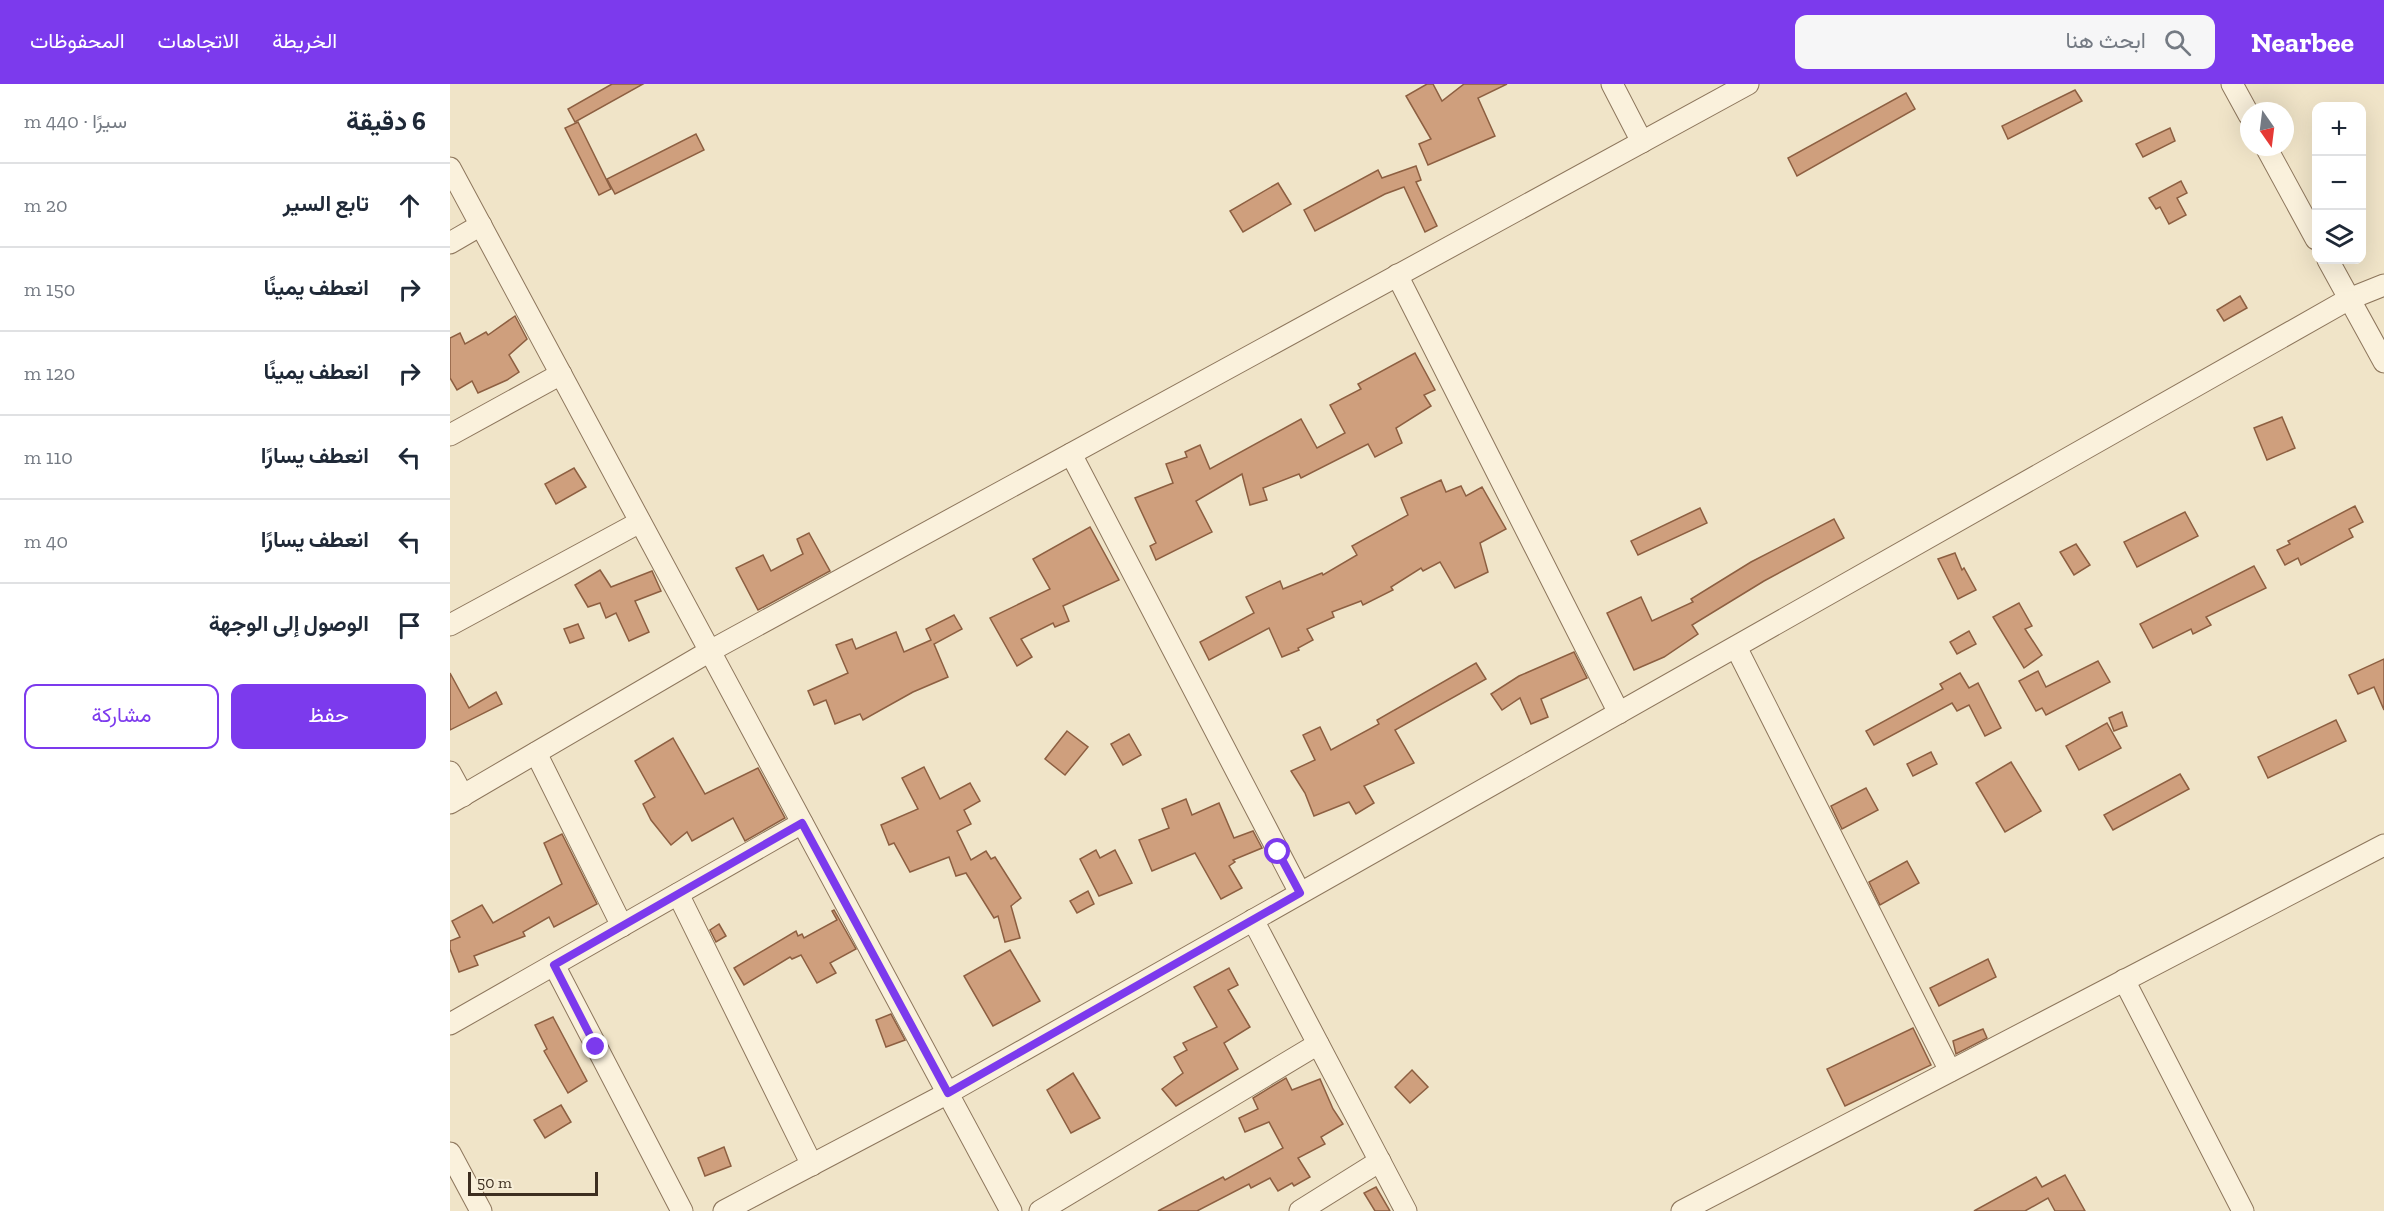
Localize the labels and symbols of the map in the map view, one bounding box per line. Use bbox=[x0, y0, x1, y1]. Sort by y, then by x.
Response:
north arrow bbox=[2240, 102, 2294, 156]
route start bbox=[1264, 838, 1290, 864]
route end bbox=[582, 1033, 608, 1059]
scale bar bbox=[468, 1169, 598, 1196]

